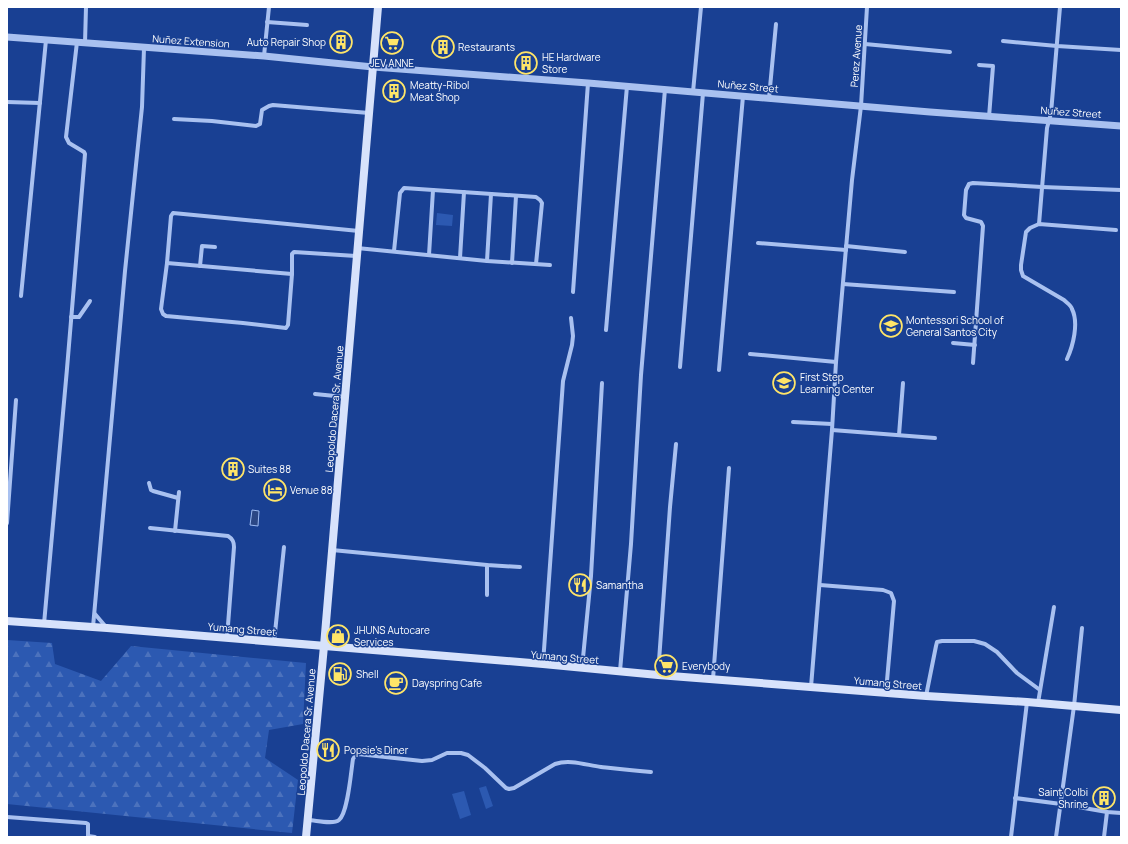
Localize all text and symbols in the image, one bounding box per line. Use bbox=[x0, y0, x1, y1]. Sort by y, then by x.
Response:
street label: Perez Avenue bbox=[847, 24, 865, 88]
building icon: Auto Repair Shop bbox=[328, 29, 354, 55]
supermarket icon: JEV ANNE bbox=[379, 30, 405, 56]
street label: Nuñez Extension bbox=[152, 31, 230, 51]
building icon: Restaurants bbox=[430, 34, 456, 60]
place label: Auto Repair Shop bbox=[247, 35, 326, 49]
place label: Restaurants bbox=[458, 40, 515, 54]
building icon: HE Hardware Store bbox=[513, 50, 539, 76]
place label: HE Hardware Store bbox=[542, 50, 601, 76]
place label: JEV ANNE bbox=[370, 56, 414, 70]
street label: Nuñez Street bbox=[717, 76, 779, 96]
building icon: Meatty-Ribol Meat Shop bbox=[381, 78, 407, 104]
place label: Meatty-Ribol Meat Shop bbox=[410, 78, 469, 104]
street label: Nuñez Street bbox=[1040, 103, 1102, 121]
school or university icon: Montessori School of General Santos City bbox=[878, 313, 904, 339]
place label: Montessori School of General Santos City bbox=[906, 313, 1004, 339]
street label: Leopoldo Dacera Sr. Avenue bbox=[321, 345, 347, 473]
school or university icon: First Step Learning Center bbox=[771, 370, 797, 396]
place label: First Step Learning Center bbox=[800, 370, 875, 396]
building icon: Suites 88 bbox=[220, 456, 246, 482]
place label: Suites 88 bbox=[248, 462, 291, 476]
hotel icon: Venue 88 bbox=[262, 477, 288, 503]
place label: Venue 88 bbox=[290, 483, 333, 497]
restaurant icon: Samantha bbox=[567, 572, 593, 598]
place label: Samantha bbox=[596, 578, 643, 592]
street label: Yumang Street bbox=[207, 619, 277, 639]
shop icon: JHUNS Autocare Services bbox=[325, 623, 351, 649]
place label: JHUNS Autocare Services bbox=[354, 623, 430, 649]
street label: Yumang Street bbox=[530, 647, 600, 667]
supermarket icon: Everybody bbox=[653, 653, 679, 679]
place label: Everybody bbox=[682, 659, 731, 673]
fuel station icon: Shell bbox=[327, 661, 353, 687]
place label: Shell bbox=[356, 667, 379, 681]
street label: Leopoldo Dacera Sr. Avenue bbox=[293, 668, 319, 796]
cafe icon: Dayspring Cafe bbox=[383, 670, 409, 696]
street label: Yumang Street bbox=[853, 673, 923, 693]
place label: Dayspring Cafe bbox=[412, 676, 482, 690]
restaurant icon: Popsie's Diner bbox=[315, 737, 341, 763]
place label: Popsie's Diner bbox=[344, 743, 409, 757]
place label: Saint Colbi Shrine bbox=[1038, 785, 1088, 811]
building icon: Saint Colbi Shrine bbox=[1091, 785, 1117, 811]

